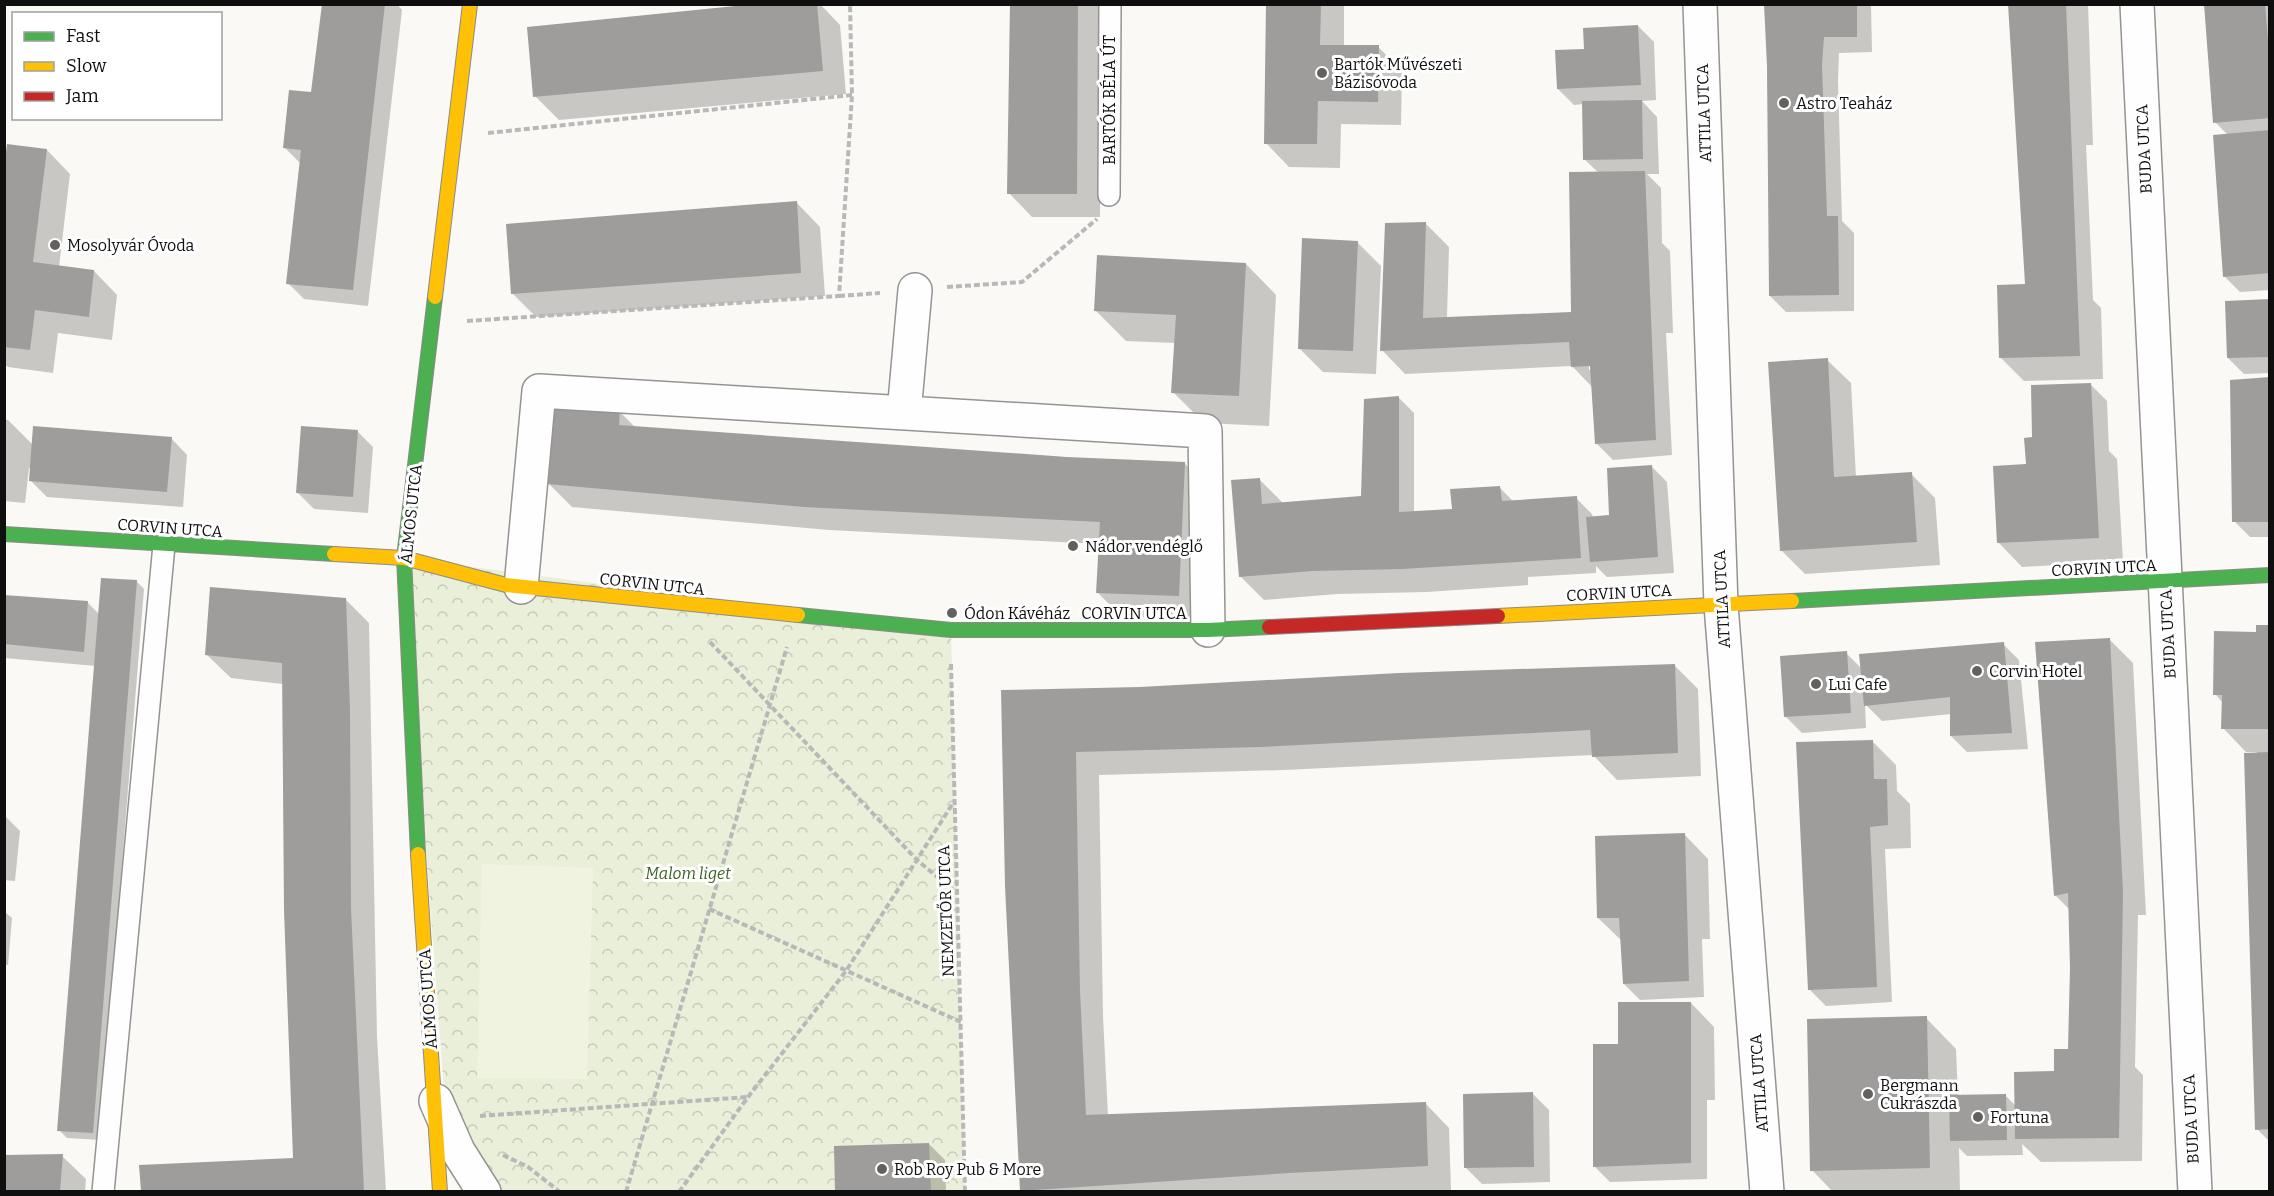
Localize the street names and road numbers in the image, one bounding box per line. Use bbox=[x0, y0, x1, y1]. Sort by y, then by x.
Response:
street label: BARTÓK BÉLA ÚT bbox=[1099, 35, 1119, 165]
street label: ATTILA UTCA bbox=[1693, 63, 1715, 163]
street label: BUDA UTCA bbox=[2132, 103, 2156, 194]
street label: ÁLMOS UTCA bbox=[395, 462, 426, 565]
street label: CORVIN UTCA bbox=[117, 515, 224, 541]
street label: ATTILA UTCA bbox=[1710, 549, 1734, 649]
street label: CORVIN UTCA bbox=[2051, 556, 2158, 580]
street label: CORVIN UTCA bbox=[599, 569, 706, 599]
street label: CORVIN UTCA bbox=[1566, 581, 1673, 605]
street label: BUDA UTCA bbox=[2156, 588, 2180, 679]
street label: CORVIN UTCA bbox=[1081, 604, 1187, 623]
street label: NEMZETŐR UTCA bbox=[933, 844, 958, 977]
street label: ÁLMOS UTCA bbox=[414, 948, 441, 1050]
street label: ATTILA UTCA bbox=[1746, 1032, 1772, 1133]
street label: BUDA UTCA bbox=[2179, 1073, 2203, 1164]

